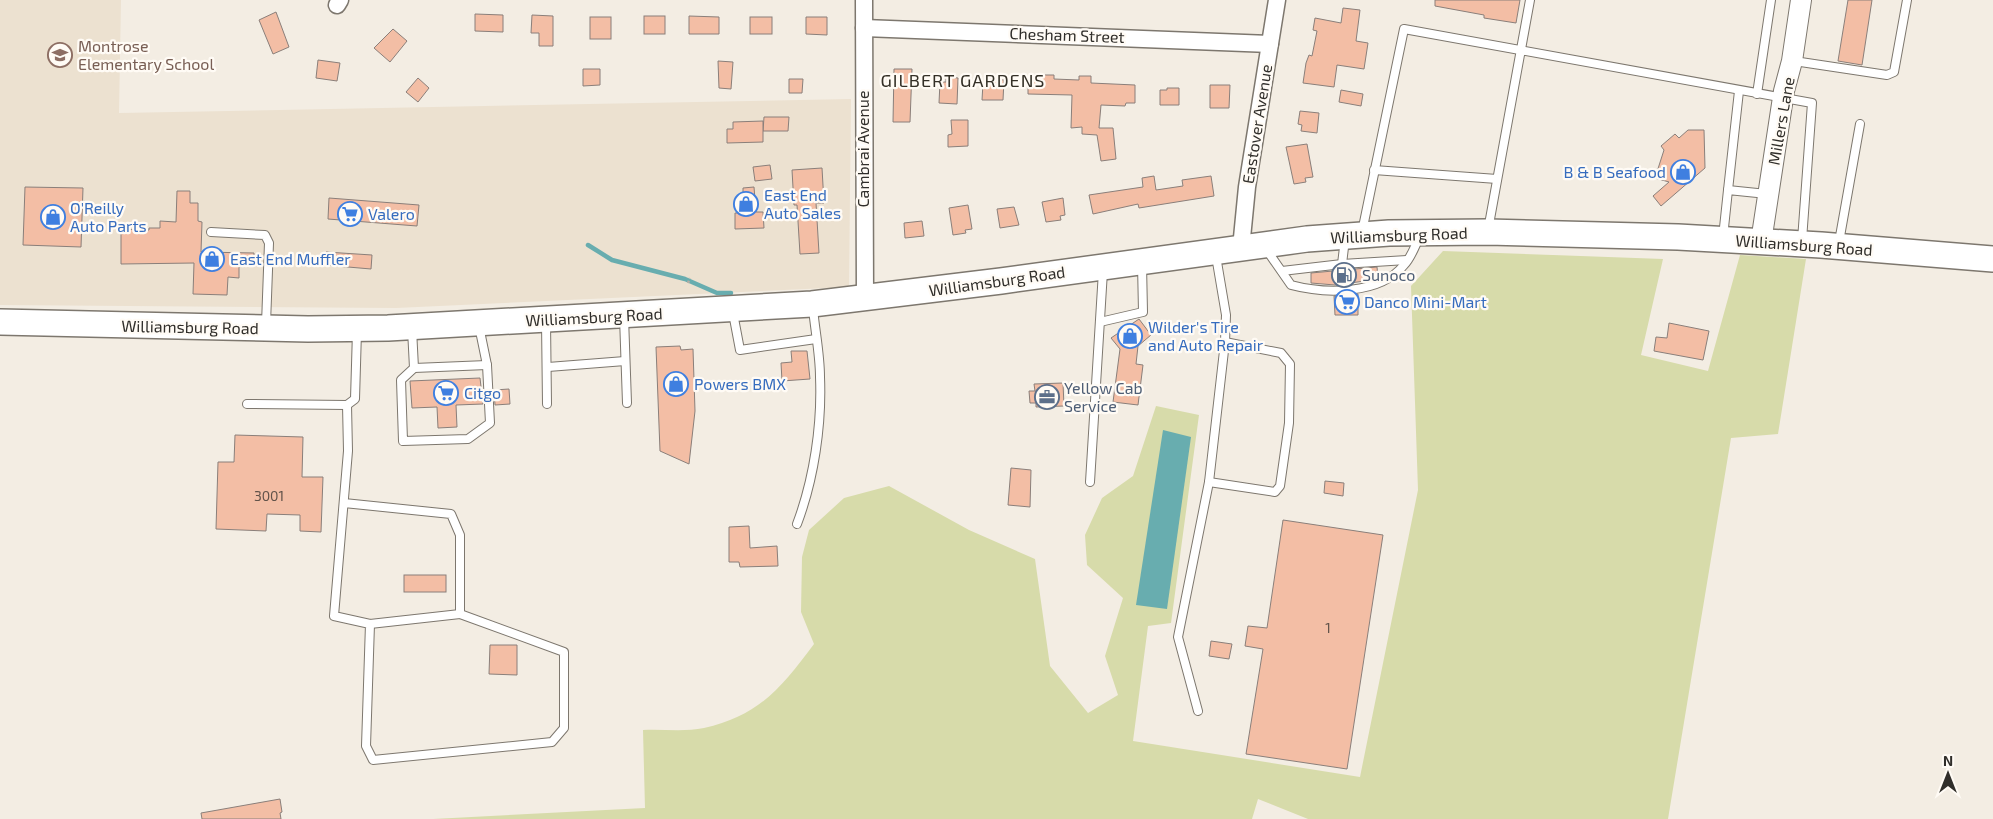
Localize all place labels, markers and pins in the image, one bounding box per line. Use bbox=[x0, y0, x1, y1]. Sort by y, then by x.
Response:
place label: Montrose Elementary School bbox=[78, 36, 214, 73]
school or university icon: Montrose Elementary School bbox=[47, 42, 73, 68]
shop icon: B & B Seafood bbox=[1670, 159, 1696, 185]
place label: B & B Seafood bbox=[1563, 162, 1666, 181]
place label: East End Auto Sales bbox=[764, 185, 841, 222]
shop icon: East End Auto Sales bbox=[733, 191, 759, 217]
place label: O'Reilly Auto Parts bbox=[70, 198, 147, 235]
supermarket icon: Valero bbox=[337, 201, 363, 227]
shop icon: O'Reilly Auto Parts bbox=[40, 204, 66, 230]
place label: Valero bbox=[368, 204, 415, 223]
shop icon: East End Muffler bbox=[199, 246, 225, 272]
place label: East End Muffler bbox=[230, 249, 351, 268]
fuel station icon: Sunoco bbox=[1331, 262, 1357, 288]
place label: Sunoco bbox=[1362, 265, 1415, 284]
supermarket icon: Danco Mini-Mart bbox=[1334, 289, 1360, 315]
place label: Danco Mini-Mart bbox=[1364, 292, 1487, 311]
place label: Wilder's Tire and Auto Repair bbox=[1148, 317, 1264, 354]
shop icon: Wilder's Tire and Auto Repair bbox=[1117, 323, 1143, 349]
shop icon: Powers BMX bbox=[663, 371, 689, 397]
place label: Powers BMX bbox=[694, 374, 786, 393]
place label: Yellow Cab Service bbox=[1064, 378, 1143, 415]
supermarket icon: Citgo bbox=[433, 380, 459, 406]
place label: Citgo bbox=[464, 383, 501, 402]
office icon: Yellow Cab Service bbox=[1034, 384, 1060, 410]

